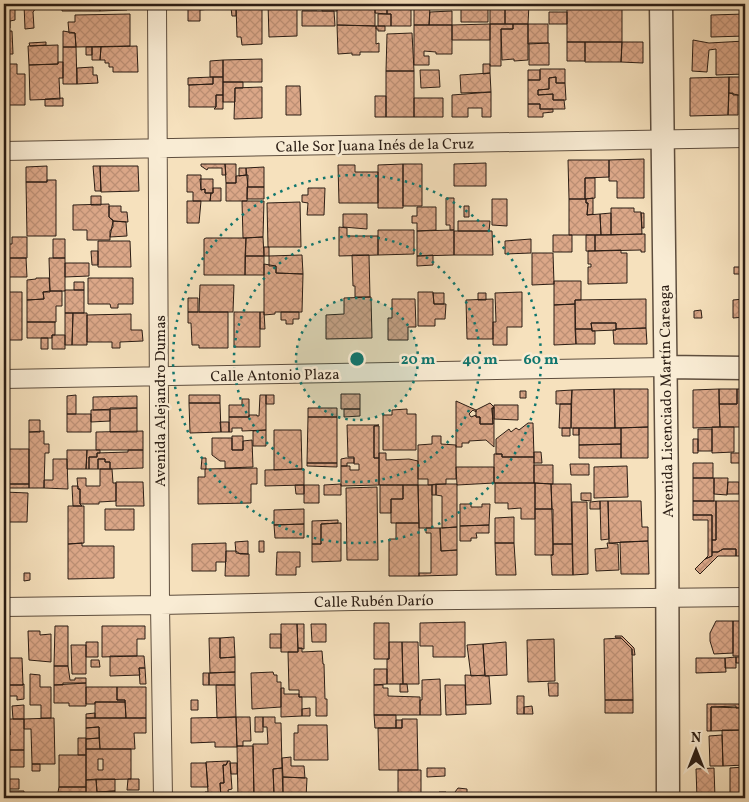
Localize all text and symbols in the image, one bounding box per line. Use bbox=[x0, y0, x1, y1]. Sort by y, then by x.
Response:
street label: Calle Sor Juana Inés de la Cruz bbox=[276, 134, 474, 159]
street label: Avenida Licenciado Martín Careaga bbox=[655, 284, 680, 518]
street label: Avenida Alejandro Dumas bbox=[151, 315, 172, 487]
centre of rings bbox=[348, 350, 366, 368]
text: 20 m bbox=[401, 350, 436, 371]
text: 40 m bbox=[462, 350, 498, 371]
text: 60 m bbox=[524, 350, 559, 371]
street label: Calle Antonio Plaza bbox=[210, 365, 340, 388]
street label: Calle Rubén Darío bbox=[314, 591, 434, 614]
north arrow bbox=[672, 724, 722, 774]
text: N bbox=[691, 729, 701, 748]

